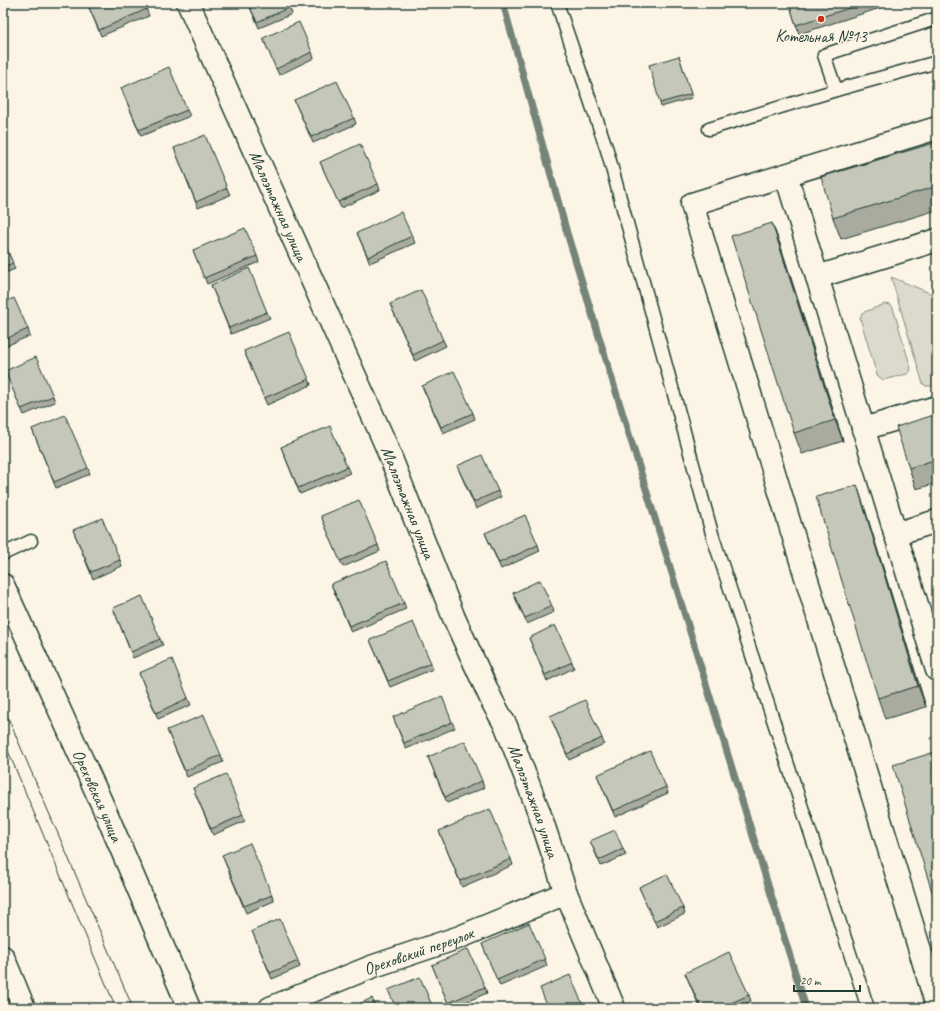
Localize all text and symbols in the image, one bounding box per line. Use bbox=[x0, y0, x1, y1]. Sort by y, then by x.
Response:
marker: Котельная №13 bbox=[816, 14, 826, 24]
place label: Котельная №13 bbox=[775, 26, 868, 47]
street label: Малоэтажная улица bbox=[245, 147, 313, 266]
street label: Малоэтажная улица bbox=[377, 443, 441, 564]
street label: Малоэтажная улица bbox=[503, 741, 565, 862]
street label: Ореховская улица bbox=[68, 746, 128, 846]
street label: Ореховский переулок bbox=[360, 922, 478, 979]
scale bar bbox=[794, 967, 860, 993]
text: 20 m bbox=[800, 973, 822, 989]

